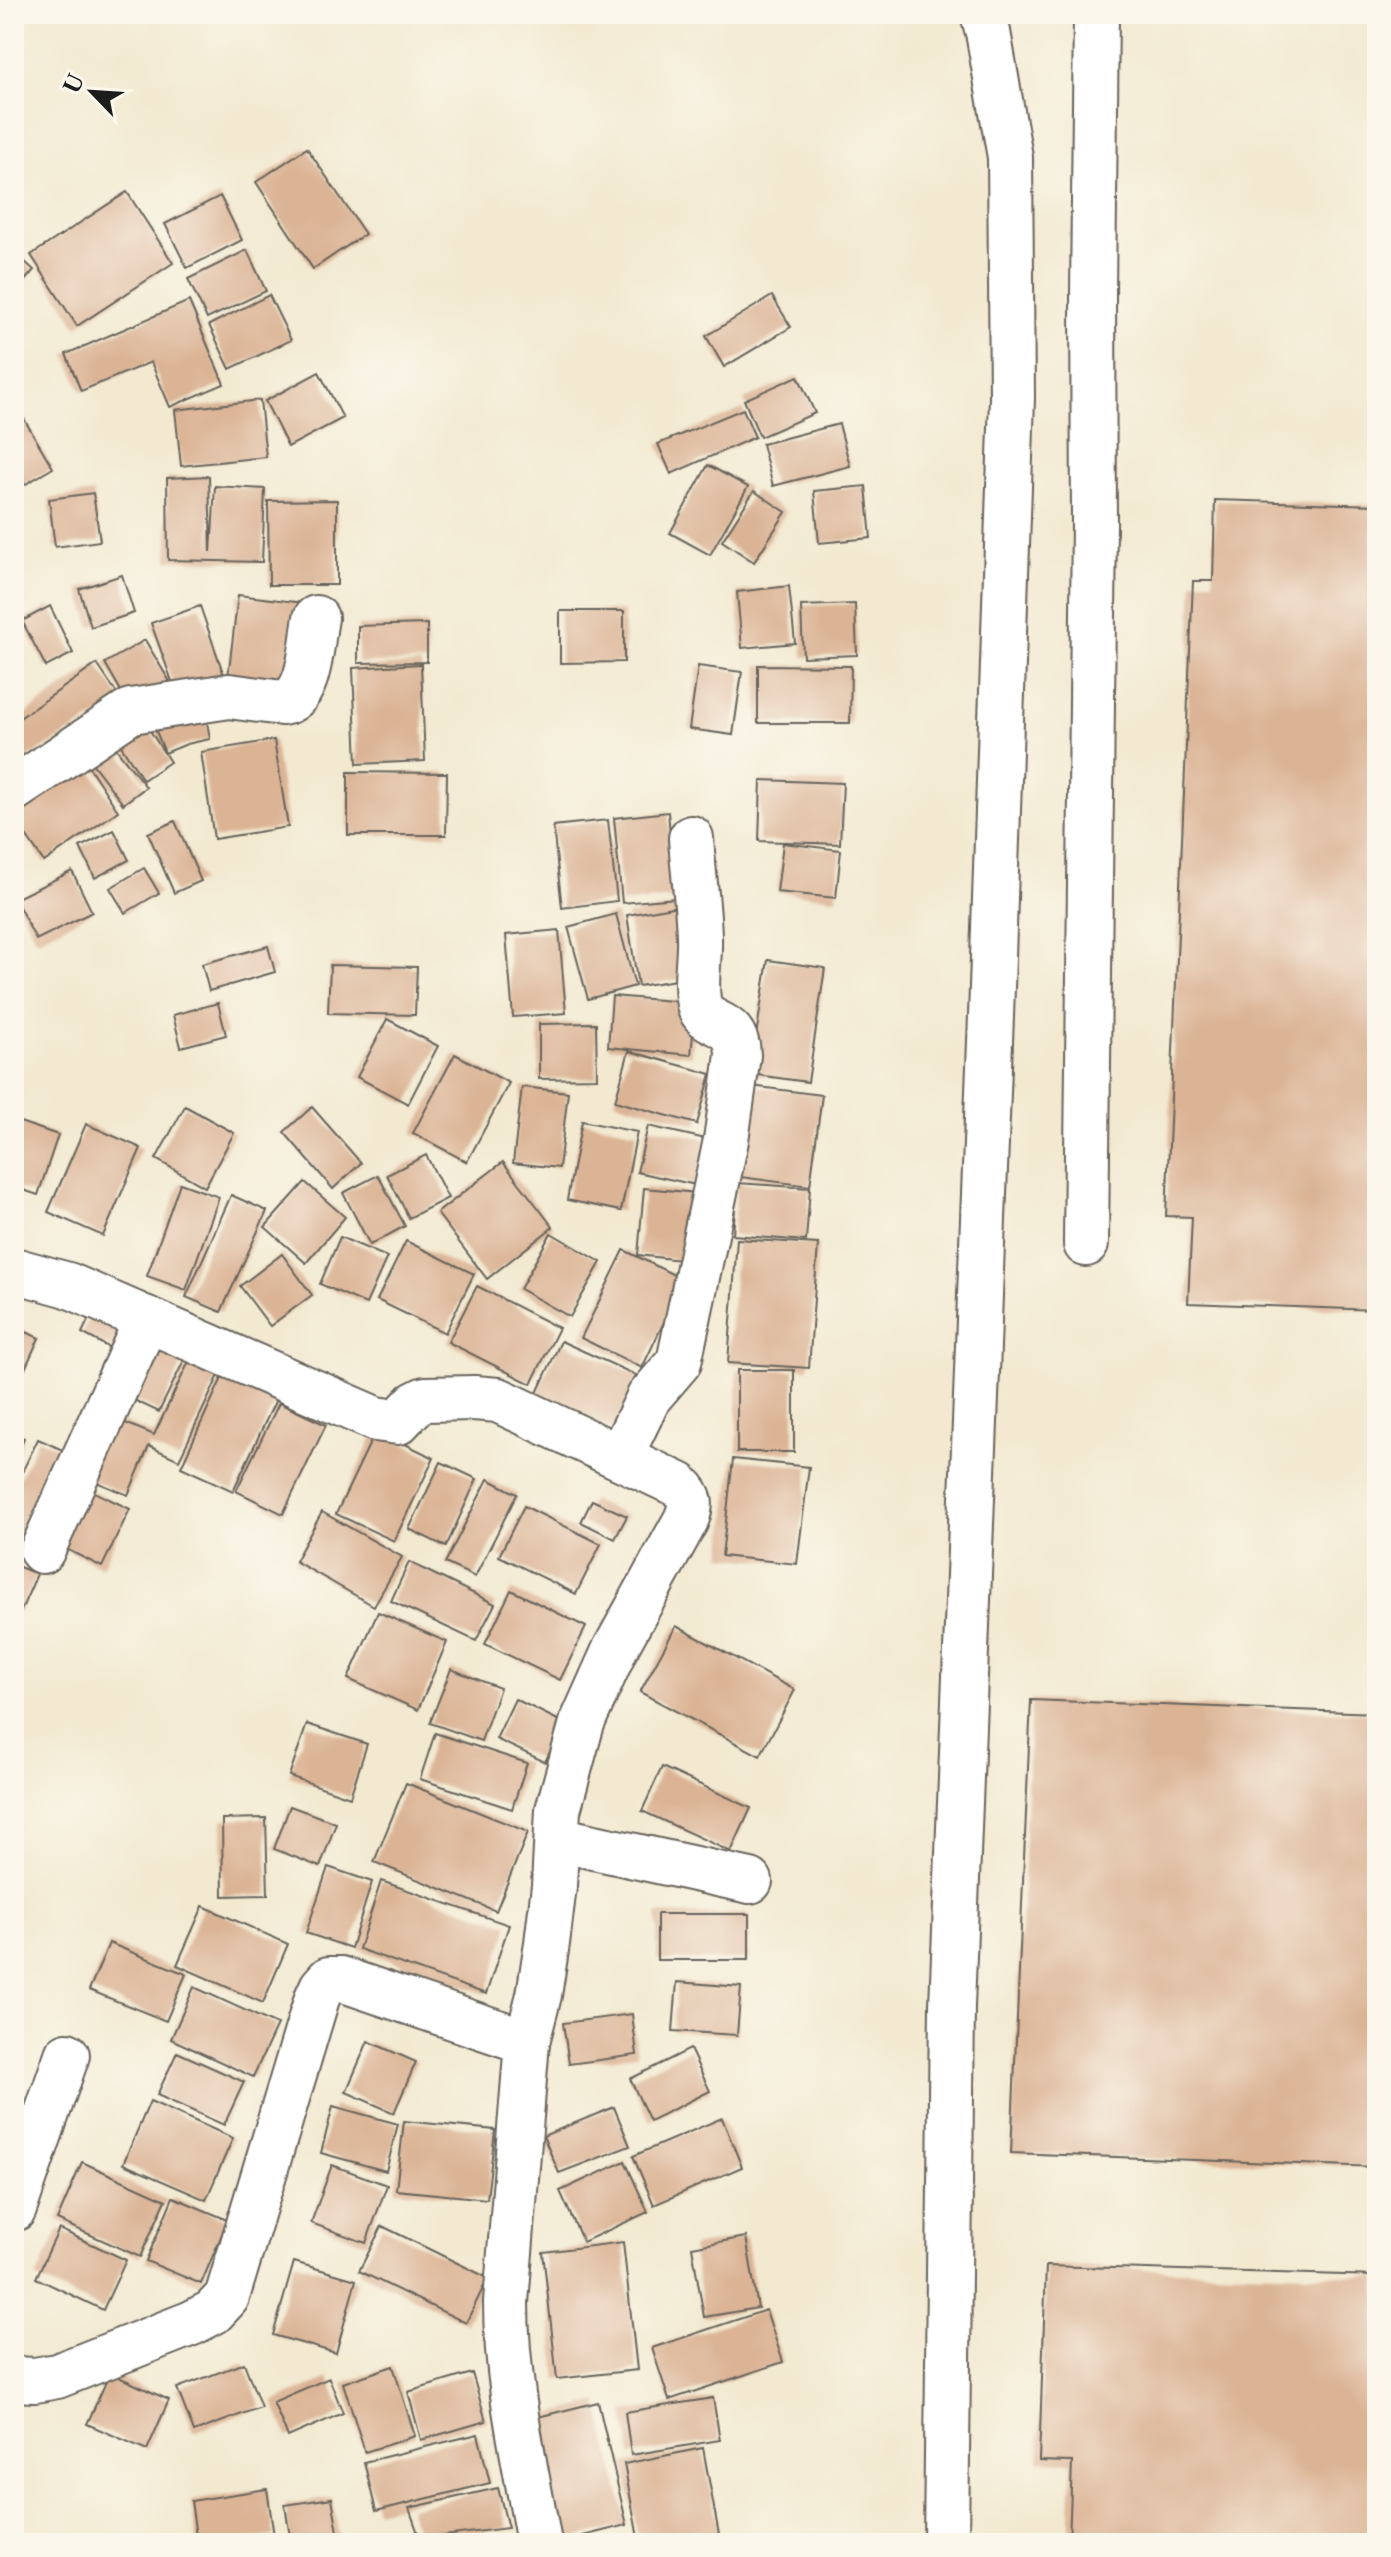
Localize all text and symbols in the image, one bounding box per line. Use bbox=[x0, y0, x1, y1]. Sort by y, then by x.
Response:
north arrow bbox=[52, 52, 132, 132]
text: U bbox=[58, 70, 90, 98]

